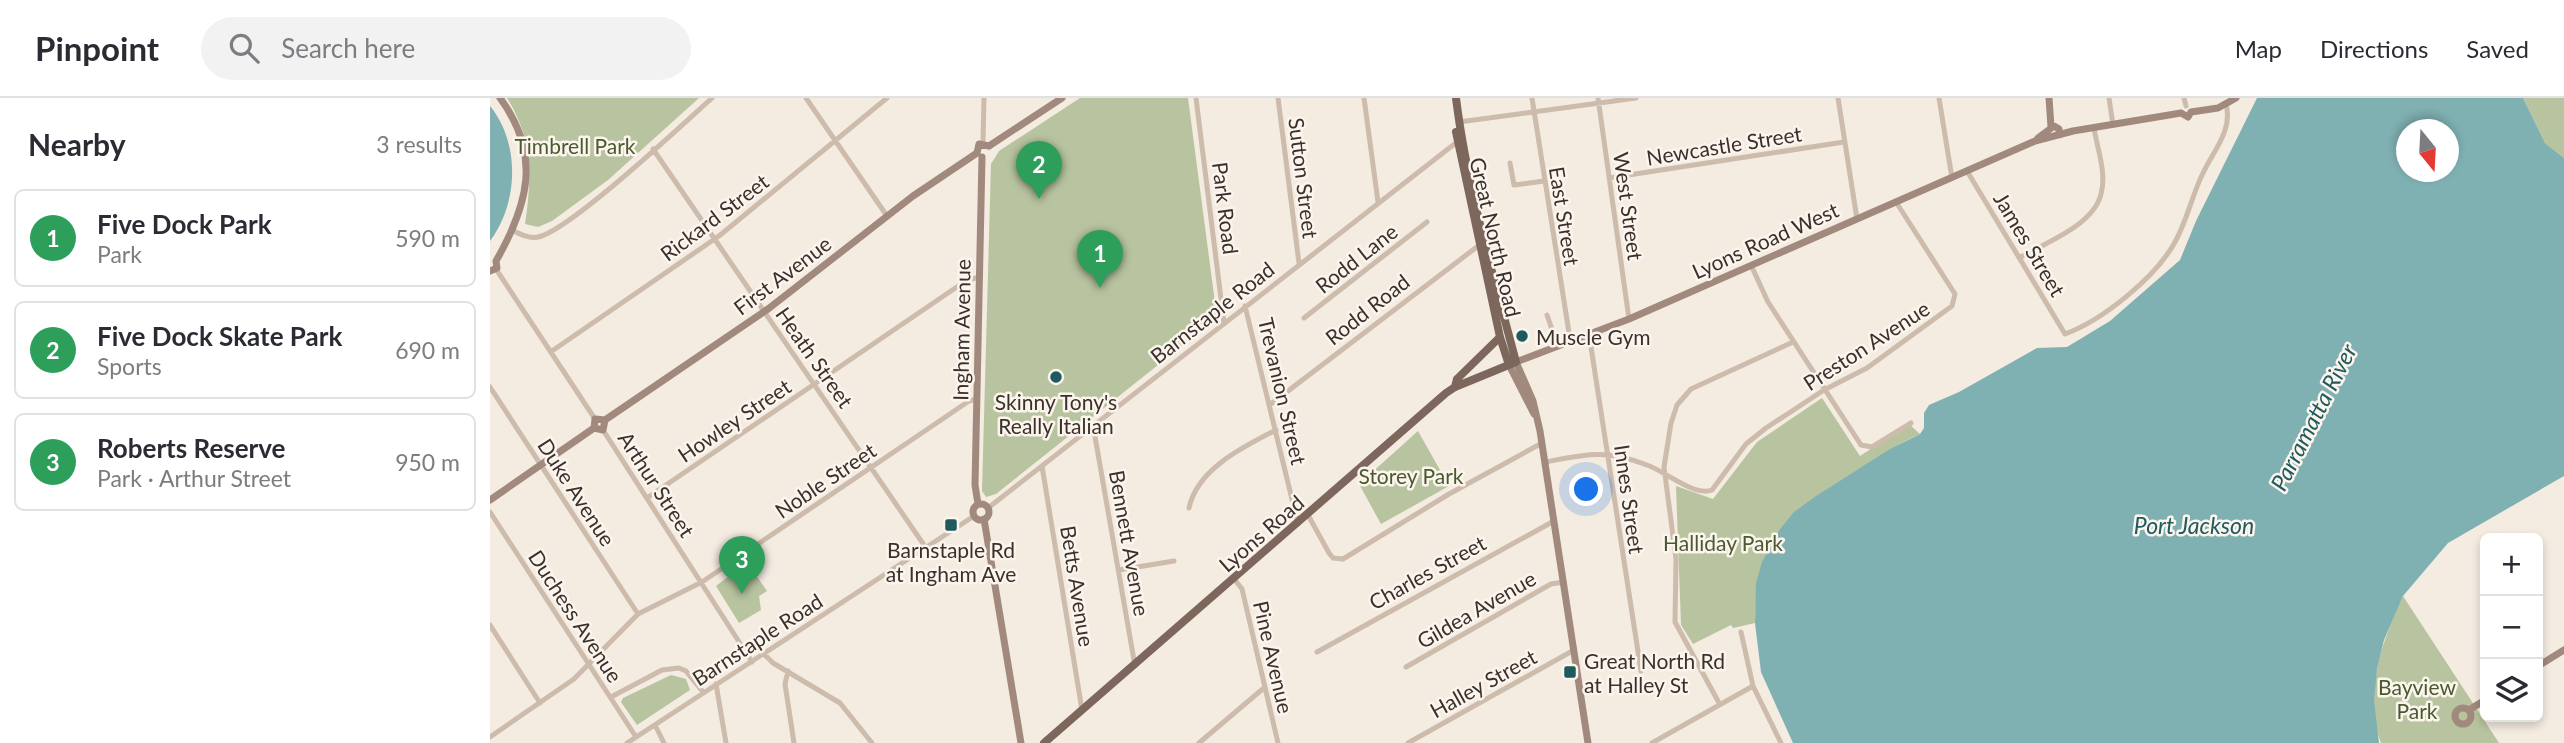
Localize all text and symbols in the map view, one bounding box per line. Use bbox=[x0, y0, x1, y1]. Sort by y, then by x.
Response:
search box bbox=[201, 17, 691, 80]
text: Pinpoint bbox=[35, 28, 159, 68]
icon: search bbox=[225, 29, 263, 67]
text: Search here bbox=[281, 32, 415, 64]
text: Map bbox=[2235, 34, 2282, 63]
text: Directions bbox=[2320, 34, 2428, 63]
text: Saved bbox=[2466, 34, 2529, 63]
street label: Sutton Street bbox=[1284, 116, 1324, 240]
north arrow bbox=[2396, 119, 2459, 182]
street label: Newcastle Street bbox=[1645, 120, 1804, 170]
text: Nearby bbox=[28, 126, 126, 162]
text: 3 results bbox=[376, 130, 462, 158]
park label: Timbrell Park bbox=[514, 133, 636, 158]
pin: 2 bbox=[1016, 141, 1062, 199]
street label: West Street bbox=[1609, 150, 1649, 262]
street label: Great North Road bbox=[1465, 155, 1527, 319]
street label: Park Road bbox=[1208, 160, 1244, 256]
street label: East Street bbox=[1545, 165, 1585, 268]
street label: Rickard Street bbox=[655, 168, 773, 266]
street label: James Street bbox=[1989, 187, 2071, 301]
street label: Lyons Road West bbox=[1688, 196, 1842, 283]
text: Five Dock Park bbox=[97, 208, 272, 240]
street label: Rodd Lane bbox=[1310, 218, 1402, 298]
text: 1 bbox=[46, 224, 60, 252]
text: 590 m bbox=[395, 224, 460, 252]
street label: First Avenue bbox=[728, 230, 836, 320]
pin: 1 bbox=[1077, 230, 1123, 288]
text: Park bbox=[97, 240, 142, 268]
street label: Barnstaple Road bbox=[1145, 256, 1279, 368]
street label: Ingham Avenue bbox=[947, 259, 975, 401]
street label: Rodd Road bbox=[1320, 268, 1414, 350]
street label: Preston Avenue bbox=[1798, 295, 1934, 395]
street label: Heath Street bbox=[771, 302, 859, 412]
street label: Trevanion Street bbox=[1254, 315, 1312, 467]
text: Five Dock Skate Park bbox=[97, 320, 342, 352]
place label: Muscle Gym bbox=[1536, 324, 1651, 349]
marker: Muscle Gym bbox=[1514, 328, 1530, 344]
text: 2 bbox=[46, 336, 60, 364]
text: 690 m bbox=[395, 336, 460, 364]
water label: Parramatta River bbox=[2264, 338, 2362, 495]
text: Sports bbox=[97, 352, 162, 380]
marker: Skinny Tony's Really Italian bbox=[1048, 369, 1064, 385]
street label: Howley Street bbox=[673, 373, 796, 467]
place label: Skinny Tony's Really Italian bbox=[995, 389, 1117, 438]
street label: Arthur Street bbox=[614, 427, 701, 542]
text: Roberts Reserve bbox=[97, 432, 285, 464]
street label: Duke Avenue bbox=[533, 434, 621, 550]
street label: Noble Street bbox=[770, 437, 880, 523]
street label: Innes Street bbox=[1610, 443, 1650, 556]
text: 3 bbox=[46, 448, 60, 476]
text: 950 m bbox=[395, 448, 460, 476]
park label: Storey Park bbox=[1358, 463, 1464, 488]
text: Park · Arthur Street bbox=[97, 464, 291, 492]
street label: Bennett Avenue bbox=[1105, 468, 1155, 618]
your location bbox=[1569, 472, 1603, 506]
street label: Lyons Road bbox=[1214, 489, 1308, 577]
water label: Port Jackson bbox=[2134, 511, 2254, 539]
marker: Barnstaple Rd at Ingham Ave bbox=[943, 517, 959, 533]
street label: Betts Avenue bbox=[1056, 524, 1100, 648]
street label: Charles Street bbox=[1364, 529, 1490, 614]
park label: Halliday Park bbox=[1663, 530, 1783, 555]
map controls bbox=[2480, 533, 2543, 722]
button: + bbox=[2480, 533, 2543, 596]
pin: 3 bbox=[719, 536, 765, 594]
place label: Barnstaple Rd at Ingham Ave bbox=[886, 537, 1016, 586]
street label: Duchess Avenue bbox=[524, 545, 628, 687]
street label: Gildea Avenue bbox=[1412, 565, 1540, 653]
street label: Barnstaple Road bbox=[687, 588, 827, 690]
button: − bbox=[2480, 596, 2543, 659]
street label: Pine Avenue bbox=[1249, 598, 1299, 716]
street label: Halley Street bbox=[1425, 643, 1541, 723]
place label: Great North Rd at Halley St bbox=[1584, 648, 1725, 697]
button: layers bbox=[2480, 659, 2543, 722]
marker: Great North Rd at Halley St bbox=[1562, 664, 1578, 680]
park label: Bayview Park bbox=[2378, 674, 2456, 723]

